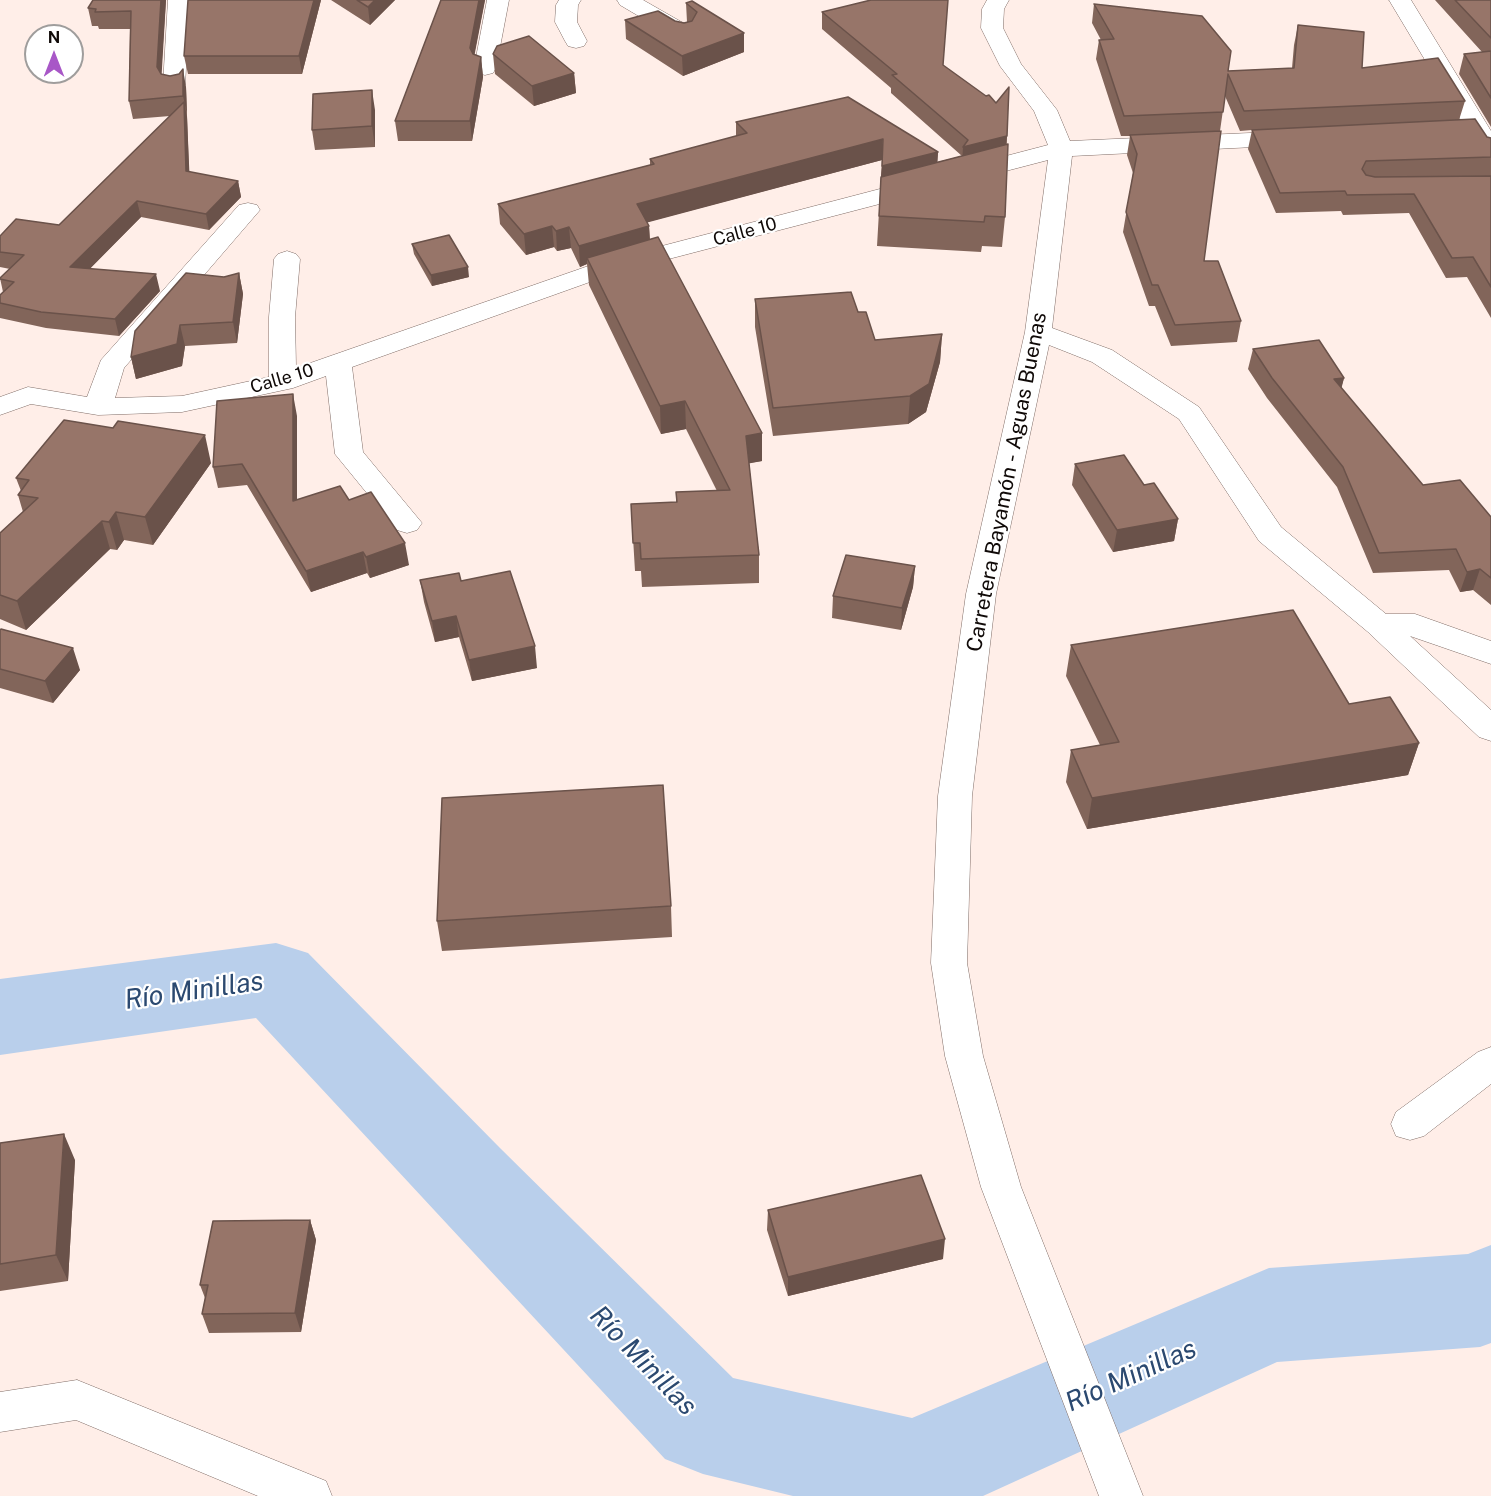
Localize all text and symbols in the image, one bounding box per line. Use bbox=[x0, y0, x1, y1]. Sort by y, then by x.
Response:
north arrow bbox=[24, 24, 84, 84]
text: N bbox=[48, 28, 60, 47]
street label: Calle 10 bbox=[711, 213, 779, 251]
street label: Carretera Bayamón - Aguas Buenas bbox=[962, 310, 1052, 654]
street label: Calle 10 bbox=[248, 360, 316, 398]
water label: Río Minillas bbox=[123, 965, 265, 1017]
water label: Río Minillas bbox=[583, 1299, 703, 1423]
water label: Río Minillas bbox=[1061, 1333, 1201, 1419]

